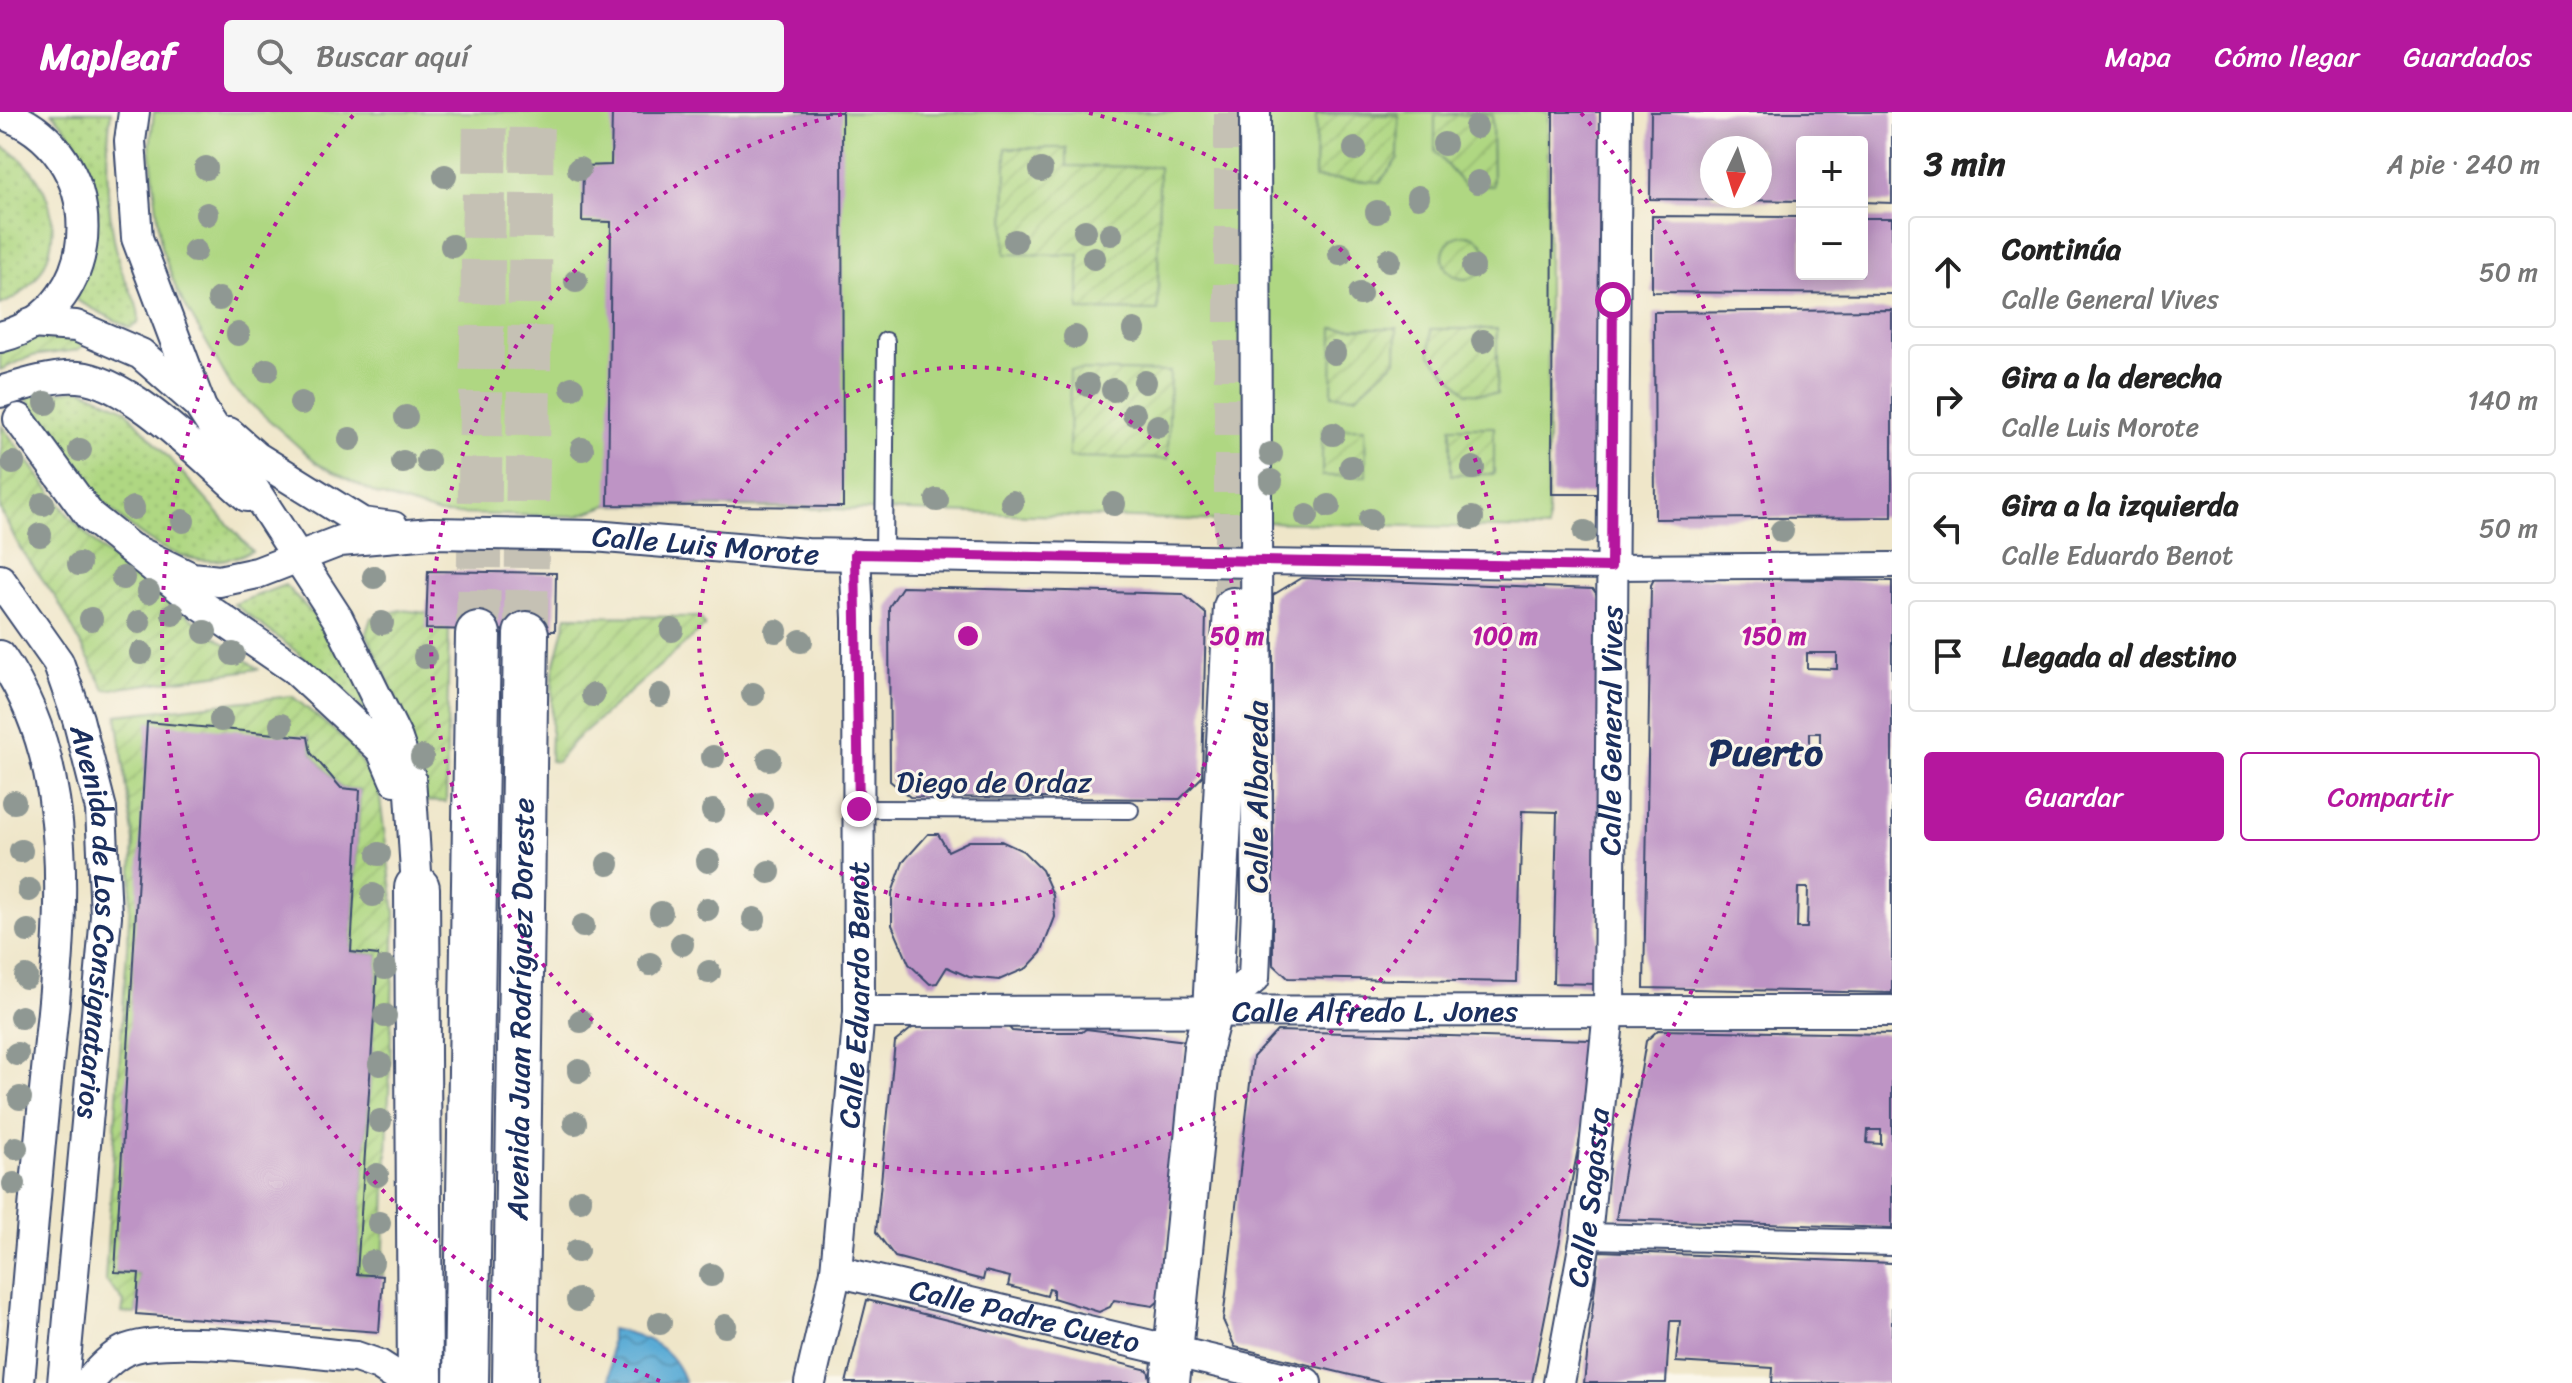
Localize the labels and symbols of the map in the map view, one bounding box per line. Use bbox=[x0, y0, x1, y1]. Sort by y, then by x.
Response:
north arrow bbox=[1700, 136, 1772, 208]
route start bbox=[1595, 282, 1631, 318]
street label: Calle Luis Morote bbox=[590, 509, 820, 581]
street label: Calle General Vives bbox=[1583, 605, 1639, 856]
text: 50 m bbox=[1210, 615, 1265, 657]
text: 100 m bbox=[1472, 615, 1538, 657]
text: 150 m bbox=[1742, 615, 1807, 657]
centre of rings bbox=[954, 622, 982, 650]
street label: Calle Albareda bbox=[1230, 700, 1284, 893]
street label: Avenida de Los Consignatarios bbox=[53, 718, 133, 1122]
district label: Puerto bbox=[1709, 719, 1823, 786]
street label: Diego de Ordaz bbox=[896, 755, 1092, 809]
route end bbox=[841, 791, 877, 827]
street label: Avenida Juan Rodríguez Doreste bbox=[490, 797, 551, 1222]
street label: Calle Eduardo Benot bbox=[822, 861, 886, 1130]
street label: Calle Alfredo L. Jones bbox=[1232, 984, 1518, 1039]
street label: Calle Sagasta bbox=[1550, 1104, 1626, 1292]
street label: Calle Padre Cueto bbox=[904, 1262, 1145, 1369]

